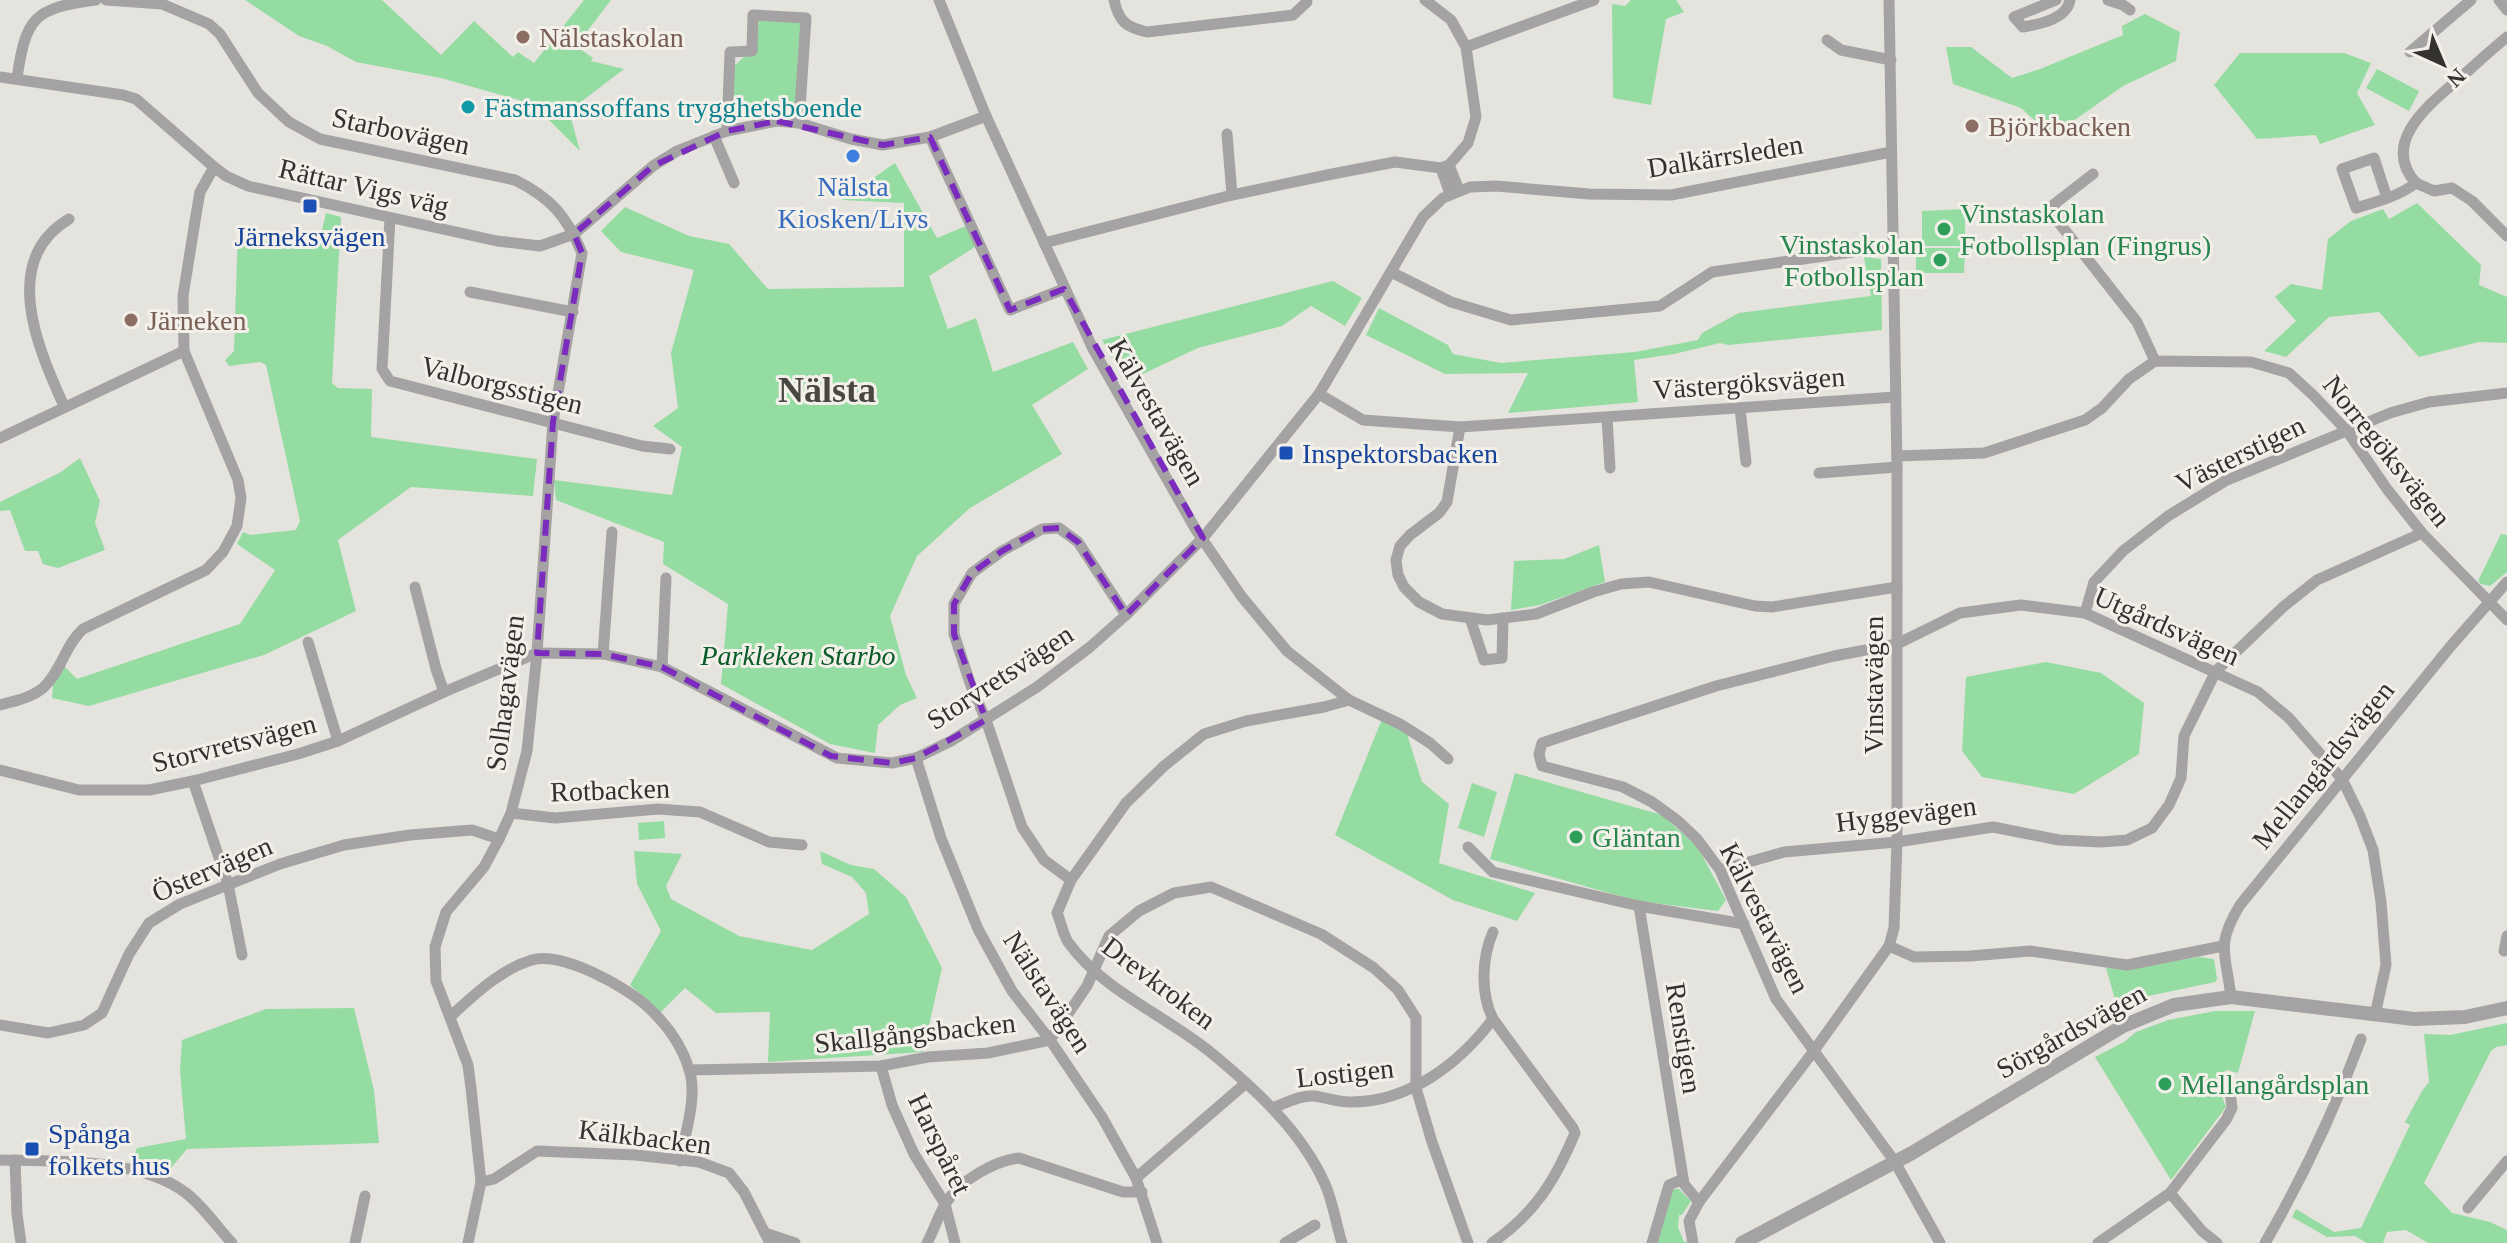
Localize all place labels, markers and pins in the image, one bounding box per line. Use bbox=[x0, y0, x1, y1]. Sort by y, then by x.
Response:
place label: Nälstaskolan bbox=[539, 22, 684, 53]
marker: Nälstaskolan bbox=[514, 28, 532, 46]
place label: Fästmanssoffans trygghetsboende bbox=[484, 92, 862, 123]
marker: Fästmanssoffans trygghetsboende bbox=[459, 98, 477, 116]
place label: Björkbacken bbox=[1988, 111, 2131, 142]
marker: Björkbacken bbox=[1963, 117, 1981, 135]
marker: Nälsta Kiosken/Livs bbox=[844, 147, 862, 165]
place label: Nälsta Kiosken/Livs bbox=[778, 171, 928, 234]
marker: Järneksvägen bbox=[301, 197, 319, 215]
place label: Vinstaskolan Fotbollsplan (Fingrus) bbox=[1960, 198, 2211, 261]
marker: Vinstaskolan Fotbollsplan (Fingrus) bbox=[1935, 220, 1953, 238]
place label: Järneksvägen bbox=[235, 221, 385, 252]
place label: Vinstaskolan Fotbollsplan bbox=[1779, 229, 1924, 292]
marker: Vinstaskolan Fotbollsplan bbox=[1931, 251, 1949, 269]
place label: Järneken bbox=[147, 305, 247, 336]
marker: Järneken bbox=[122, 311, 140, 329]
place label: Inspektorsbacken bbox=[1302, 438, 1498, 469]
marker: Inspektorsbacken bbox=[1277, 444, 1295, 462]
place label: Gläntan bbox=[1592, 822, 1681, 853]
marker: Gläntan bbox=[1567, 828, 1585, 846]
place label: Mellangårdsplan bbox=[2181, 1069, 2369, 1100]
marker: Mellangårdsplan bbox=[2156, 1075, 2174, 1093]
place label: Spånga folkets hus bbox=[48, 1118, 170, 1181]
marker: Spånga folkets hus bbox=[23, 1140, 41, 1158]

